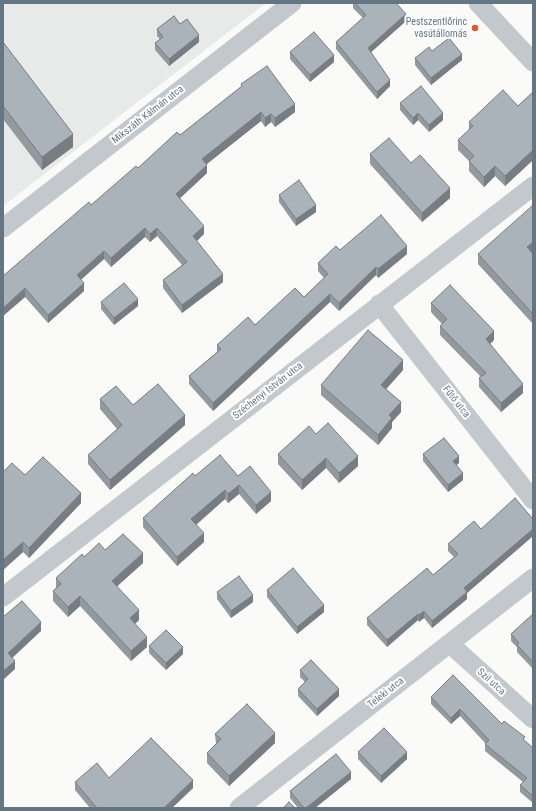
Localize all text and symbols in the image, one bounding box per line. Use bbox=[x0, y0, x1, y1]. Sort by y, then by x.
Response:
place label: Pestszentlőrinc vasútállomás bbox=[406, 16, 467, 40]
marker: Pestszentlőrinc vasútállomás bbox=[470, 23, 480, 33]
street label: Mikszáth Kálmán utca bbox=[110, 83, 186, 147]
street label: Széchenyi István utca bbox=[231, 360, 305, 422]
street label: Fűtő utca bbox=[440, 384, 472, 420]
street label: Szil utca bbox=[474, 666, 508, 698]
street label: Teleki utca bbox=[365, 675, 407, 711]

